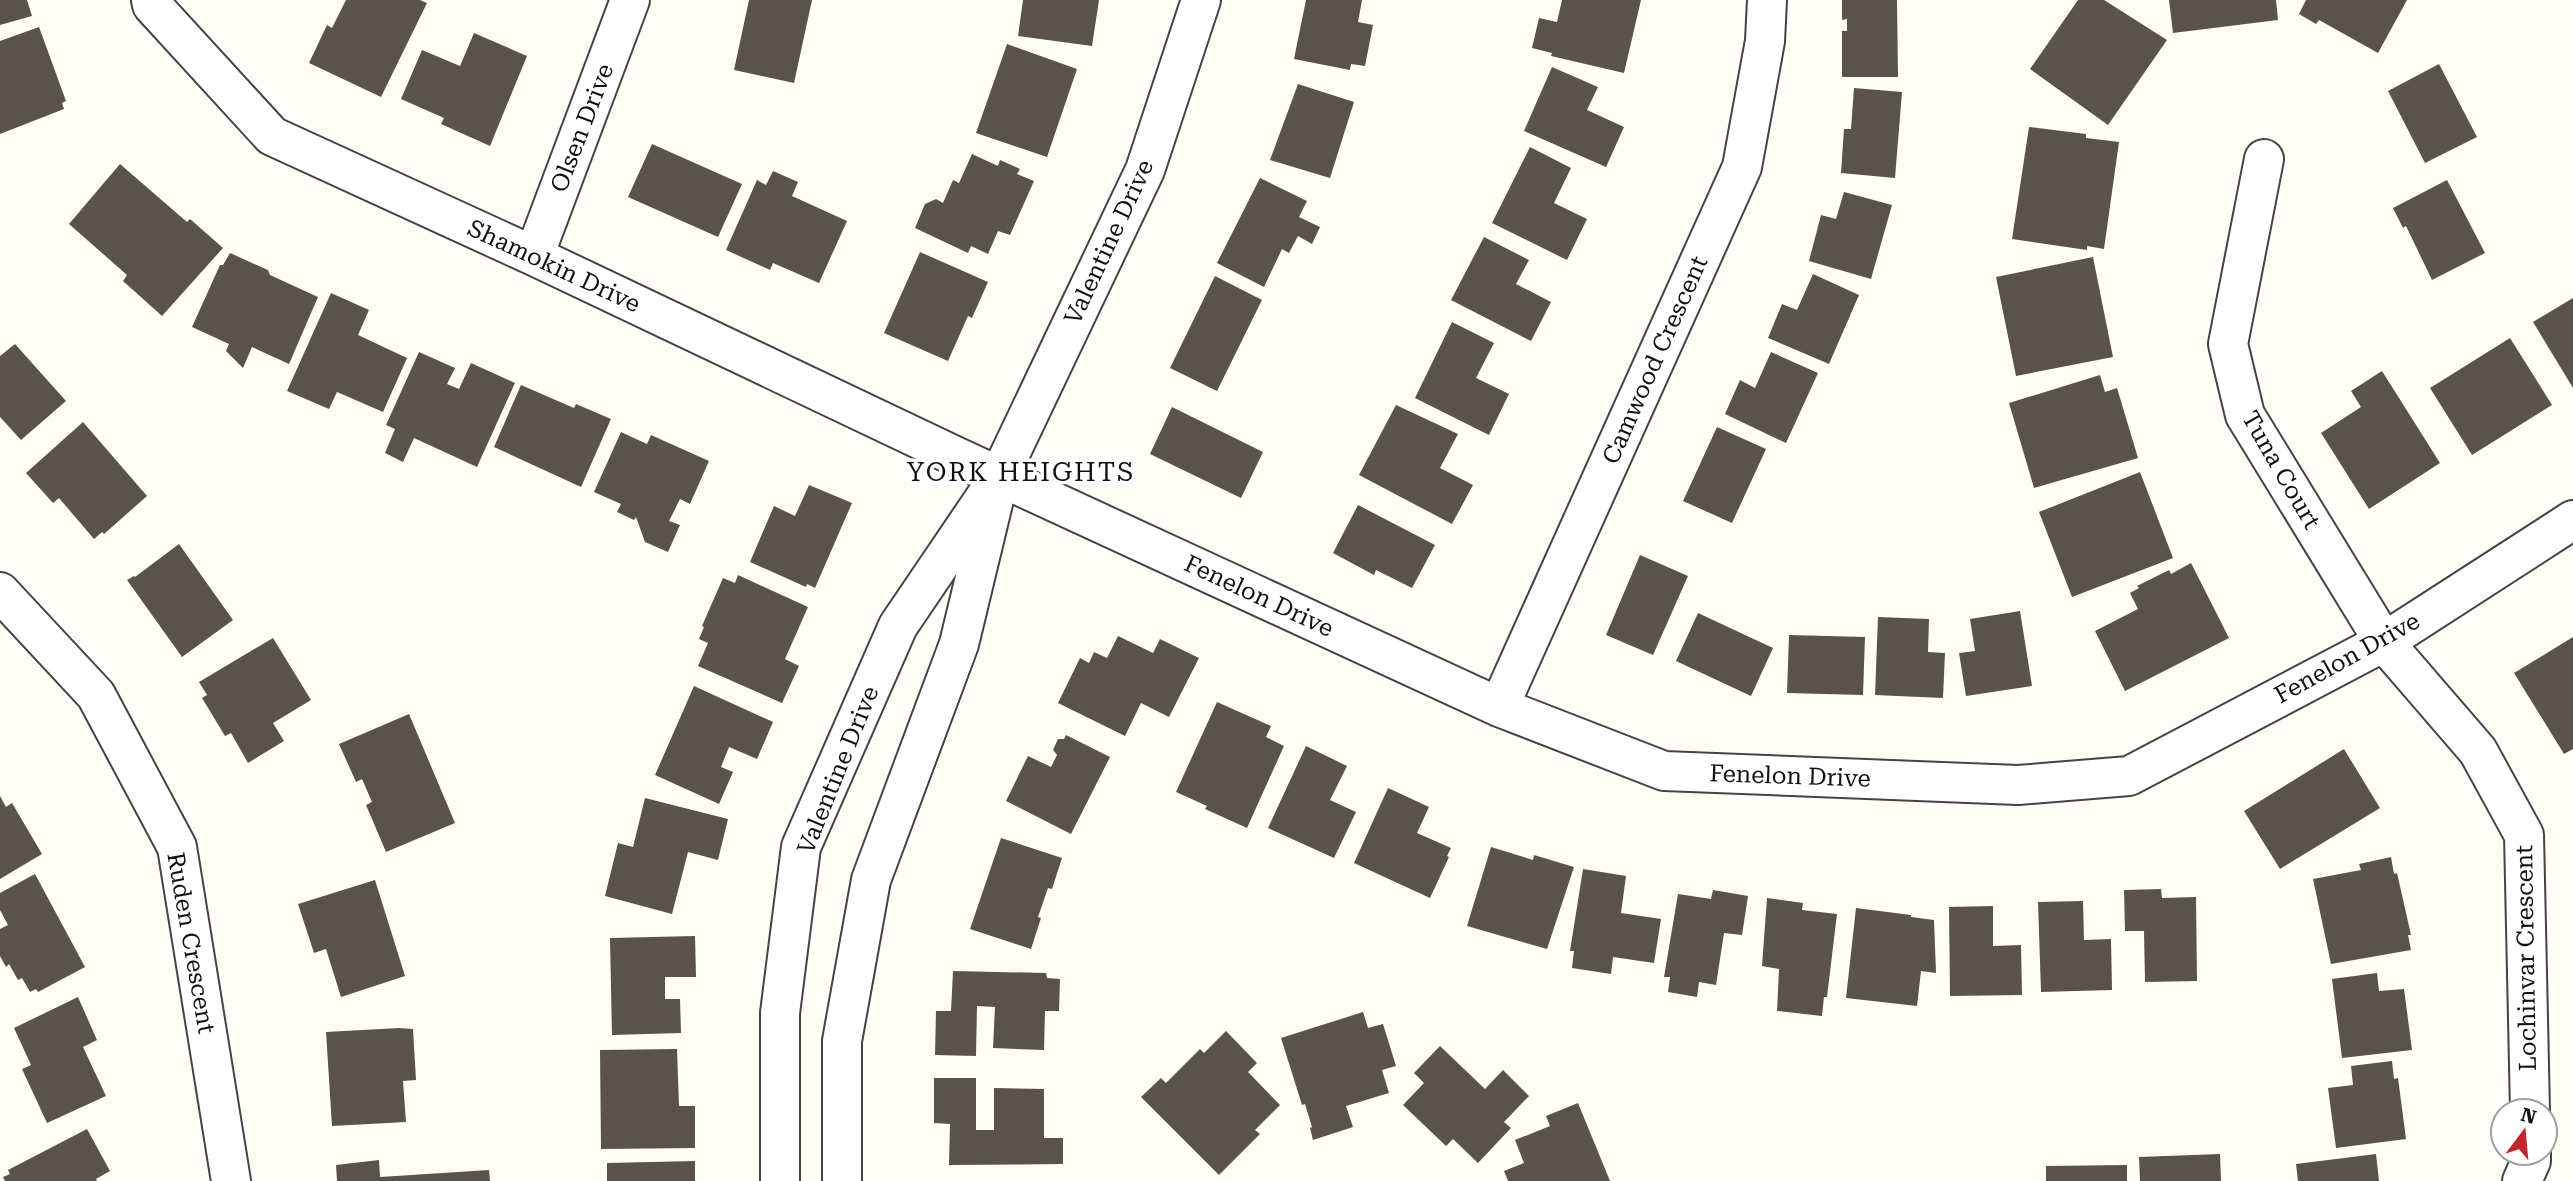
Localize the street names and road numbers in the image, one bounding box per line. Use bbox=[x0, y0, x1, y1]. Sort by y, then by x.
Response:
street label: Olsen Drive bbox=[545, 60, 619, 196]
street label: Valentine Drive bbox=[1059, 155, 1159, 329]
street label: Shamokin Drive bbox=[463, 214, 645, 318]
street label: Camwood Crescent bbox=[1597, 252, 1713, 468]
street label: Tuna Court bbox=[2236, 406, 2326, 534]
street label: Fenelon Drive bbox=[1180, 549, 1338, 643]
street label: Fenelon Drive bbox=[2270, 607, 2424, 709]
street label: Valentine Drive bbox=[792, 682, 884, 858]
street label: Fenelon Drive bbox=[1709, 759, 1871, 793]
street label: Lochinvar Crescent bbox=[2510, 845, 2542, 1071]
street label: Ruden Crescent bbox=[161, 850, 221, 1036]

